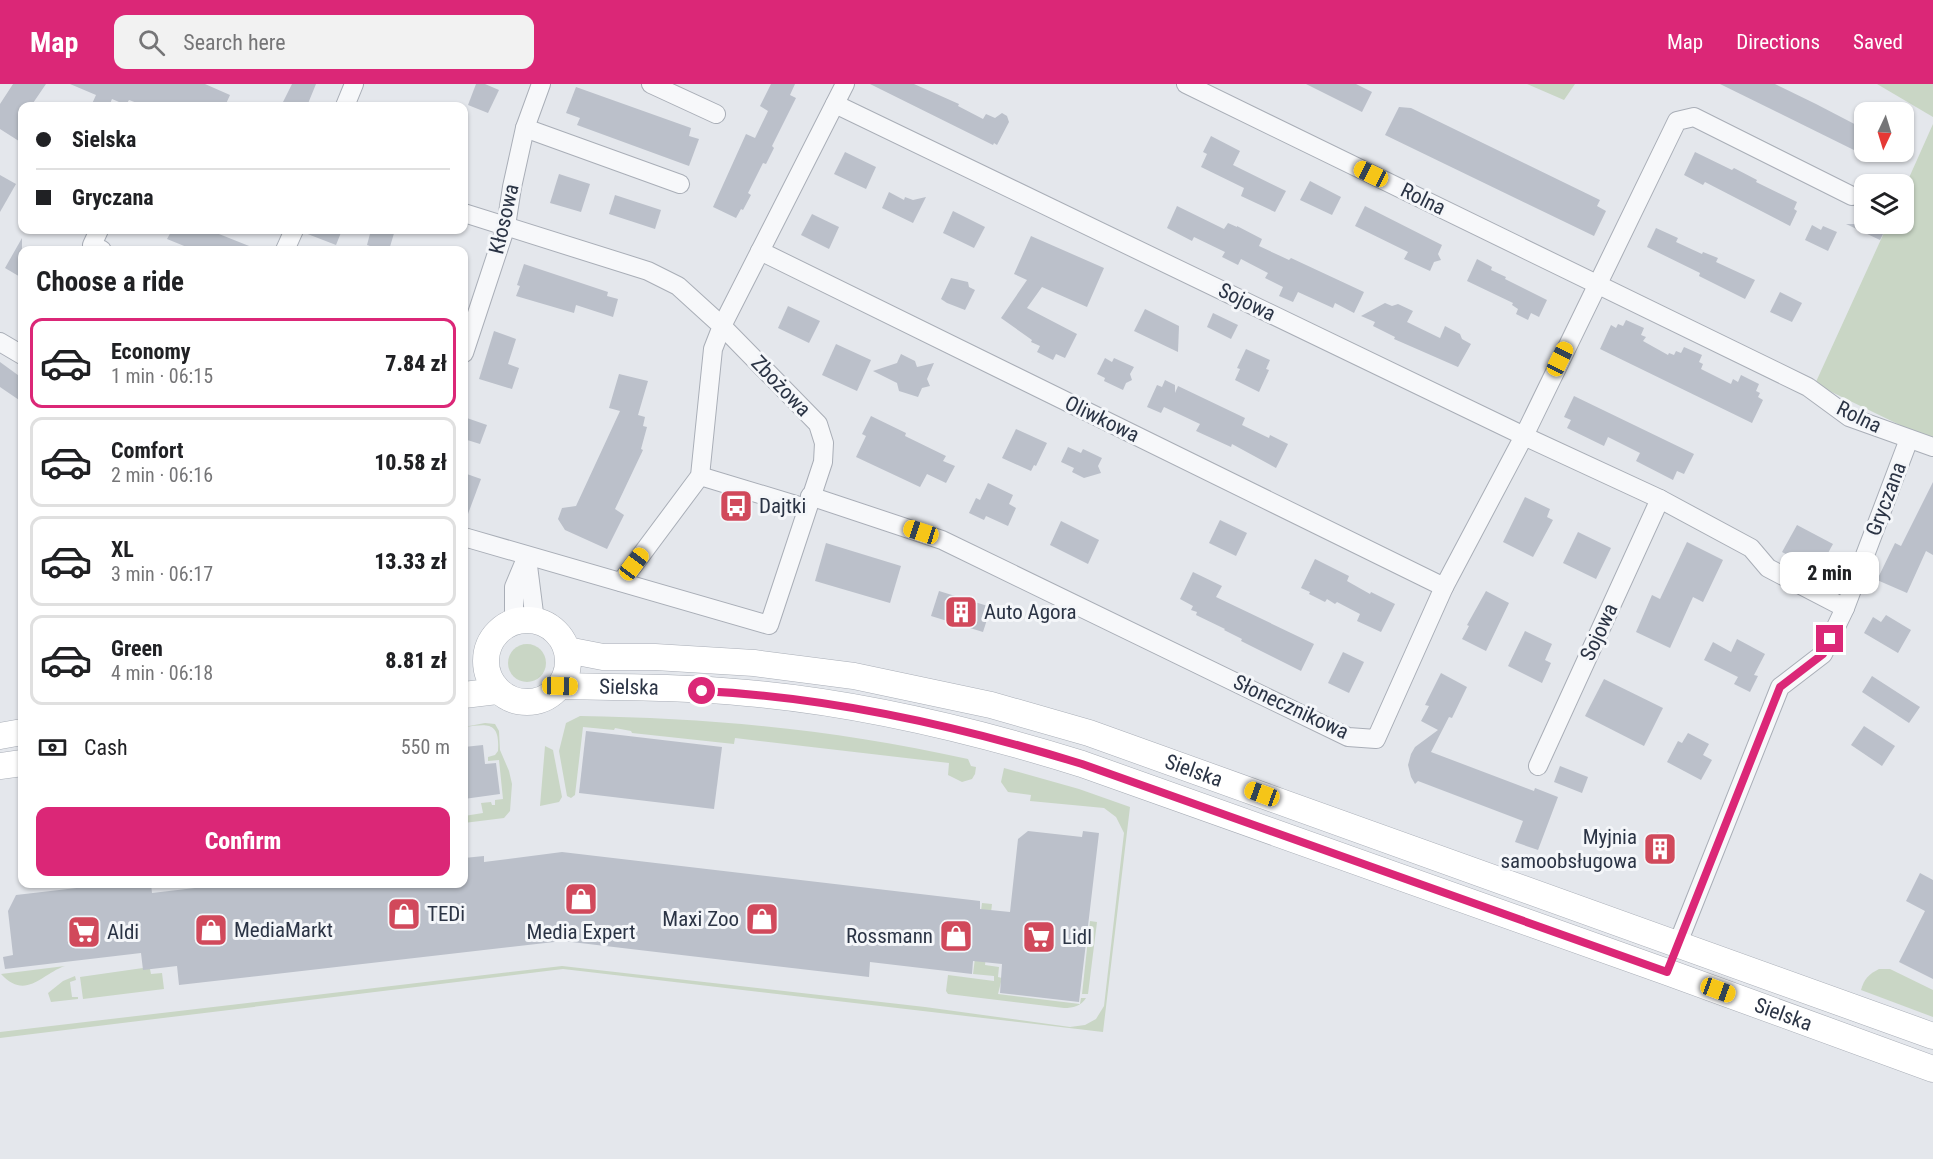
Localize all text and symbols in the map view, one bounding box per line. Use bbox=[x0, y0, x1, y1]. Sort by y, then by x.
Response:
search box bbox=[114, 15, 534, 69]
text: Map bbox=[30, 26, 78, 59]
icon: search bbox=[135, 26, 168, 59]
text: Search here bbox=[183, 30, 286, 55]
text: Map bbox=[1667, 30, 1703, 54]
text: Directions bbox=[1736, 30, 1820, 54]
text: Saved bbox=[1853, 30, 1903, 54]
north arrow bbox=[1854, 102, 1914, 162]
map controls bbox=[1854, 102, 1914, 234]
text: Sielska bbox=[72, 127, 136, 152]
car bbox=[1351, 158, 1391, 190]
button: layers bbox=[1854, 174, 1914, 234]
street label: Rolna bbox=[1397, 178, 1449, 220]
street label: Kłosowa bbox=[484, 182, 524, 256]
text: Gryczana bbox=[72, 185, 154, 210]
text: Choose a ride bbox=[36, 266, 184, 298]
street label: Sojowa bbox=[1215, 278, 1279, 326]
icon: car bbox=[39, 336, 93, 390]
text: Economy bbox=[111, 339, 191, 364]
car bbox=[1544, 339, 1576, 379]
text: 7.84 zł bbox=[385, 351, 447, 376]
street label: Zbożowa bbox=[746, 351, 816, 421]
text: 1 min · 06:15 bbox=[111, 364, 213, 388]
street label: Oliwkowa bbox=[1061, 391, 1143, 447]
street label: Rolna bbox=[1833, 396, 1885, 438]
icon: car bbox=[39, 435, 93, 489]
text: Comfort bbox=[111, 438, 184, 463]
text: 10.58 zł bbox=[374, 450, 447, 475]
street label: Gryczana bbox=[1861, 459, 1911, 539]
text: 2 min · 06:16 bbox=[111, 463, 213, 487]
bus stop icon: Dajtki bbox=[718, 488, 754, 524]
place label: Dajtki bbox=[759, 494, 806, 518]
car bbox=[901, 518, 941, 546]
icon: car bbox=[39, 534, 93, 588]
text: XL bbox=[111, 537, 134, 562]
car bbox=[616, 544, 652, 584]
text: 13.33 zł bbox=[374, 549, 447, 574]
callout: 2 min bbox=[1780, 552, 1880, 594]
text: 2 min bbox=[1807, 561, 1852, 585]
text: 3 min · 06:17 bbox=[111, 562, 213, 586]
building icon: Auto Agora bbox=[943, 594, 979, 630]
place label: Auto Agora bbox=[984, 600, 1077, 624]
street label: Sojowa bbox=[1575, 600, 1623, 664]
route end bbox=[1816, 625, 1843, 652]
icon: car bbox=[39, 633, 93, 687]
text: Green bbox=[111, 636, 163, 661]
text: 8.81 zł bbox=[385, 648, 447, 673]
text: 4 min · 06:18 bbox=[111, 661, 213, 685]
street label: Słonecznikowa bbox=[1230, 670, 1352, 744]
street label: Sielska bbox=[599, 675, 659, 700]
car bbox=[542, 677, 578, 695]
route start bbox=[688, 677, 715, 704]
icon: cash bbox=[36, 731, 69, 764]
text: Cash bbox=[84, 735, 128, 760]
text: 550 m bbox=[401, 735, 450, 759]
street label: Sielska bbox=[1162, 749, 1226, 792]
car bbox=[1242, 779, 1282, 809]
button: Confirm bbox=[36, 807, 450, 876]
place label: Myjnia samoobsługowa bbox=[1501, 825, 1637, 873]
building icon: Myjnia samoobsługowa bbox=[1642, 831, 1678, 867]
shop icon: Media Expert bbox=[563, 881, 599, 917]
shop icon: TEDi bbox=[386, 896, 422, 932]
shop icon: Maxi Zoo bbox=[744, 901, 780, 937]
place label: TEDi bbox=[427, 902, 465, 926]
place label: Maxi Zoo bbox=[662, 907, 739, 931]
shop icon: MediaMarkt bbox=[193, 912, 229, 948]
supermarket icon: Aldi bbox=[66, 914, 102, 950]
place label: MediaMarkt bbox=[234, 918, 333, 942]
shop icon: Rossmann bbox=[938, 918, 974, 954]
supermarket icon: Lidl bbox=[1021, 919, 1057, 955]
place label: Aldi bbox=[107, 920, 139, 944]
place label: Media Expert bbox=[527, 920, 635, 944]
place label: Rossmann bbox=[846, 924, 933, 948]
place label: Lidl bbox=[1062, 925, 1092, 949]
car bbox=[1698, 975, 1738, 1005]
street label: Sielska bbox=[1751, 993, 1815, 1036]

